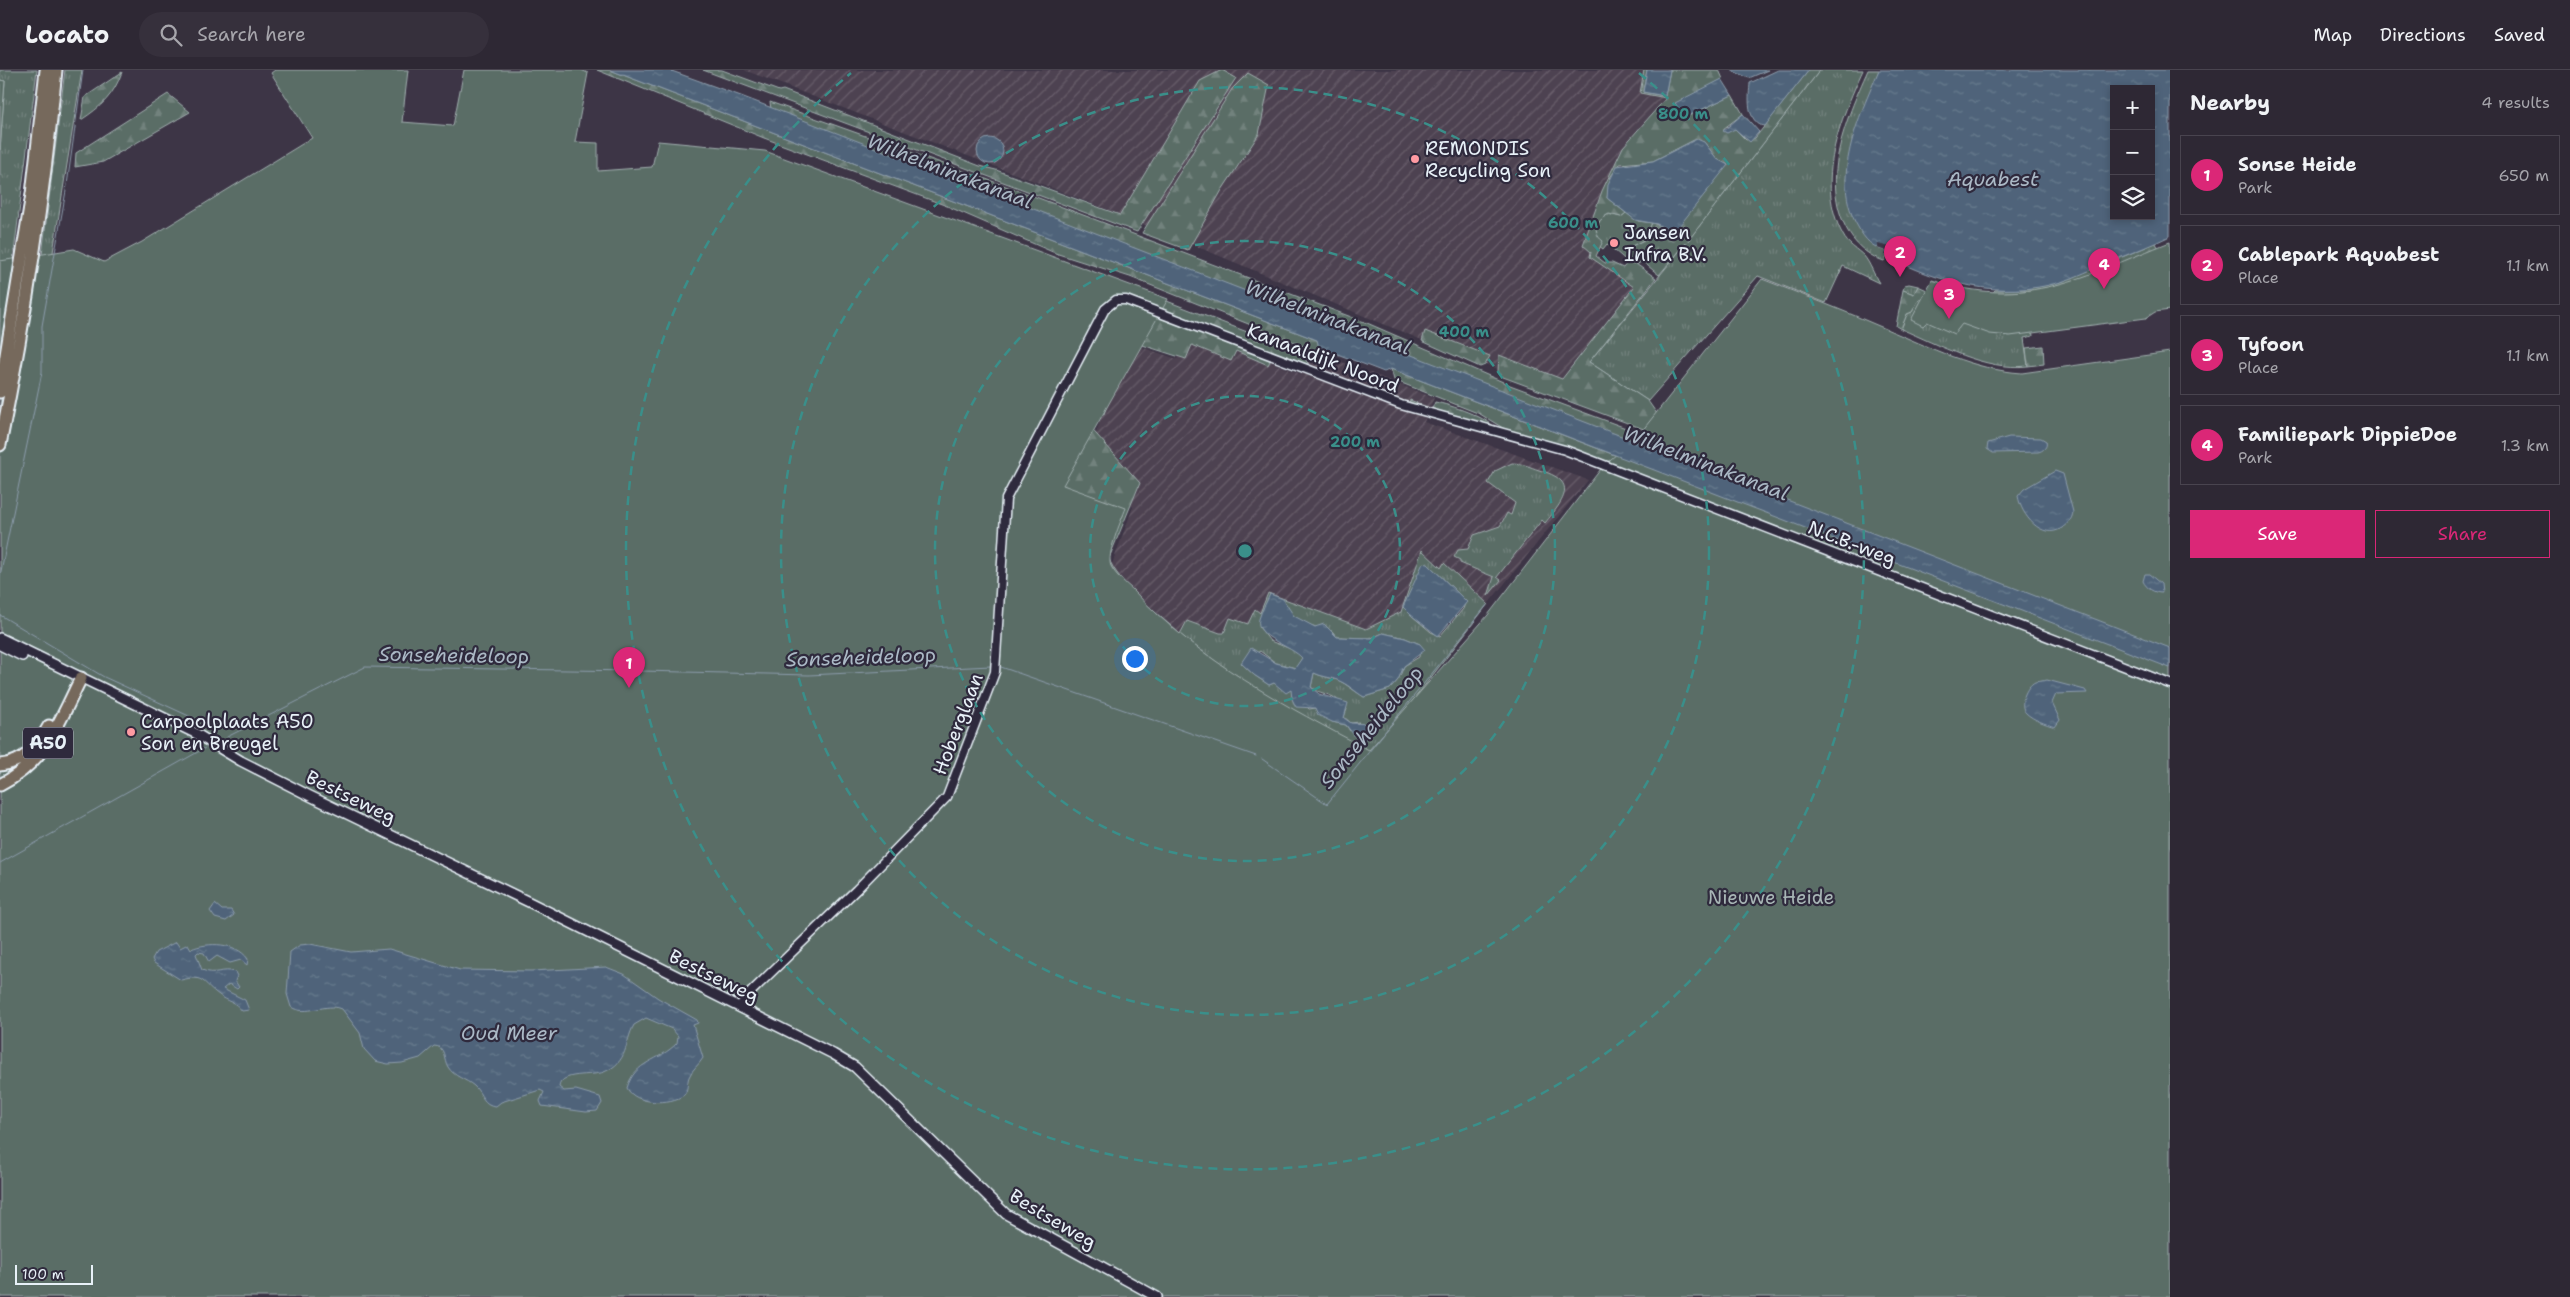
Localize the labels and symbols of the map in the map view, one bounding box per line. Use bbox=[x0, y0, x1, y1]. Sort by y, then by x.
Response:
text: 800 m bbox=[1658, 104, 1708, 124]
water label: Wilhelminakanaal bbox=[864, 127, 1036, 215]
place label: REMONDIS Recycling Son bbox=[1425, 136, 1551, 183]
marker: REMONDIS Recycling Son bbox=[1409, 153, 1421, 165]
water label: Aquabest bbox=[1947, 166, 2039, 192]
text: 600 m bbox=[1548, 213, 1598, 233]
place label: Jansen Infra B.V. bbox=[1624, 220, 1707, 267]
pin: 2 bbox=[1884, 236, 1916, 277]
marker: Jansen Infra B.V. bbox=[1608, 237, 1620, 249]
pin: 4 bbox=[2088, 248, 2120, 289]
water label: Wilhelminakanaal bbox=[1242, 273, 1414, 361]
pin: 3 bbox=[1933, 278, 1965, 319]
street label: Kanaaldijk Noord bbox=[1243, 317, 1403, 399]
text: 400 m bbox=[1439, 322, 1489, 342]
water label: Wilhelminakanaal bbox=[1620, 419, 1792, 507]
text: 200 m bbox=[1330, 432, 1380, 452]
street label: N.C.B.-weg bbox=[1804, 515, 1900, 571]
centre of rings bbox=[1236, 542, 1254, 560]
water label: Sonseheideloop bbox=[379, 641, 529, 669]
water label: Sonseheideloop bbox=[785, 641, 937, 673]
your location bbox=[1122, 646, 1148, 672]
pin: 1 bbox=[613, 647, 645, 688]
water label: Sonseheideloop bbox=[1314, 660, 1428, 794]
street label: Hoberglaan bbox=[927, 669, 989, 779]
place label: Carpoolplaats A50 Son en Breugel bbox=[141, 709, 314, 756]
marker: Carpoolplaats A50 Son en Breugel bbox=[125, 726, 137, 738]
road number: A50 bbox=[23, 728, 73, 758]
street label: Bestseweg bbox=[302, 765, 400, 829]
park label: Nieuwe Heide bbox=[1708, 885, 1834, 910]
street label: Bestseweg bbox=[665, 944, 763, 1008]
water label: Oud Meer bbox=[461, 1020, 558, 1046]
street label: Bestseweg bbox=[1005, 1183, 1101, 1255]
scale bar bbox=[15, 1262, 92, 1285]

